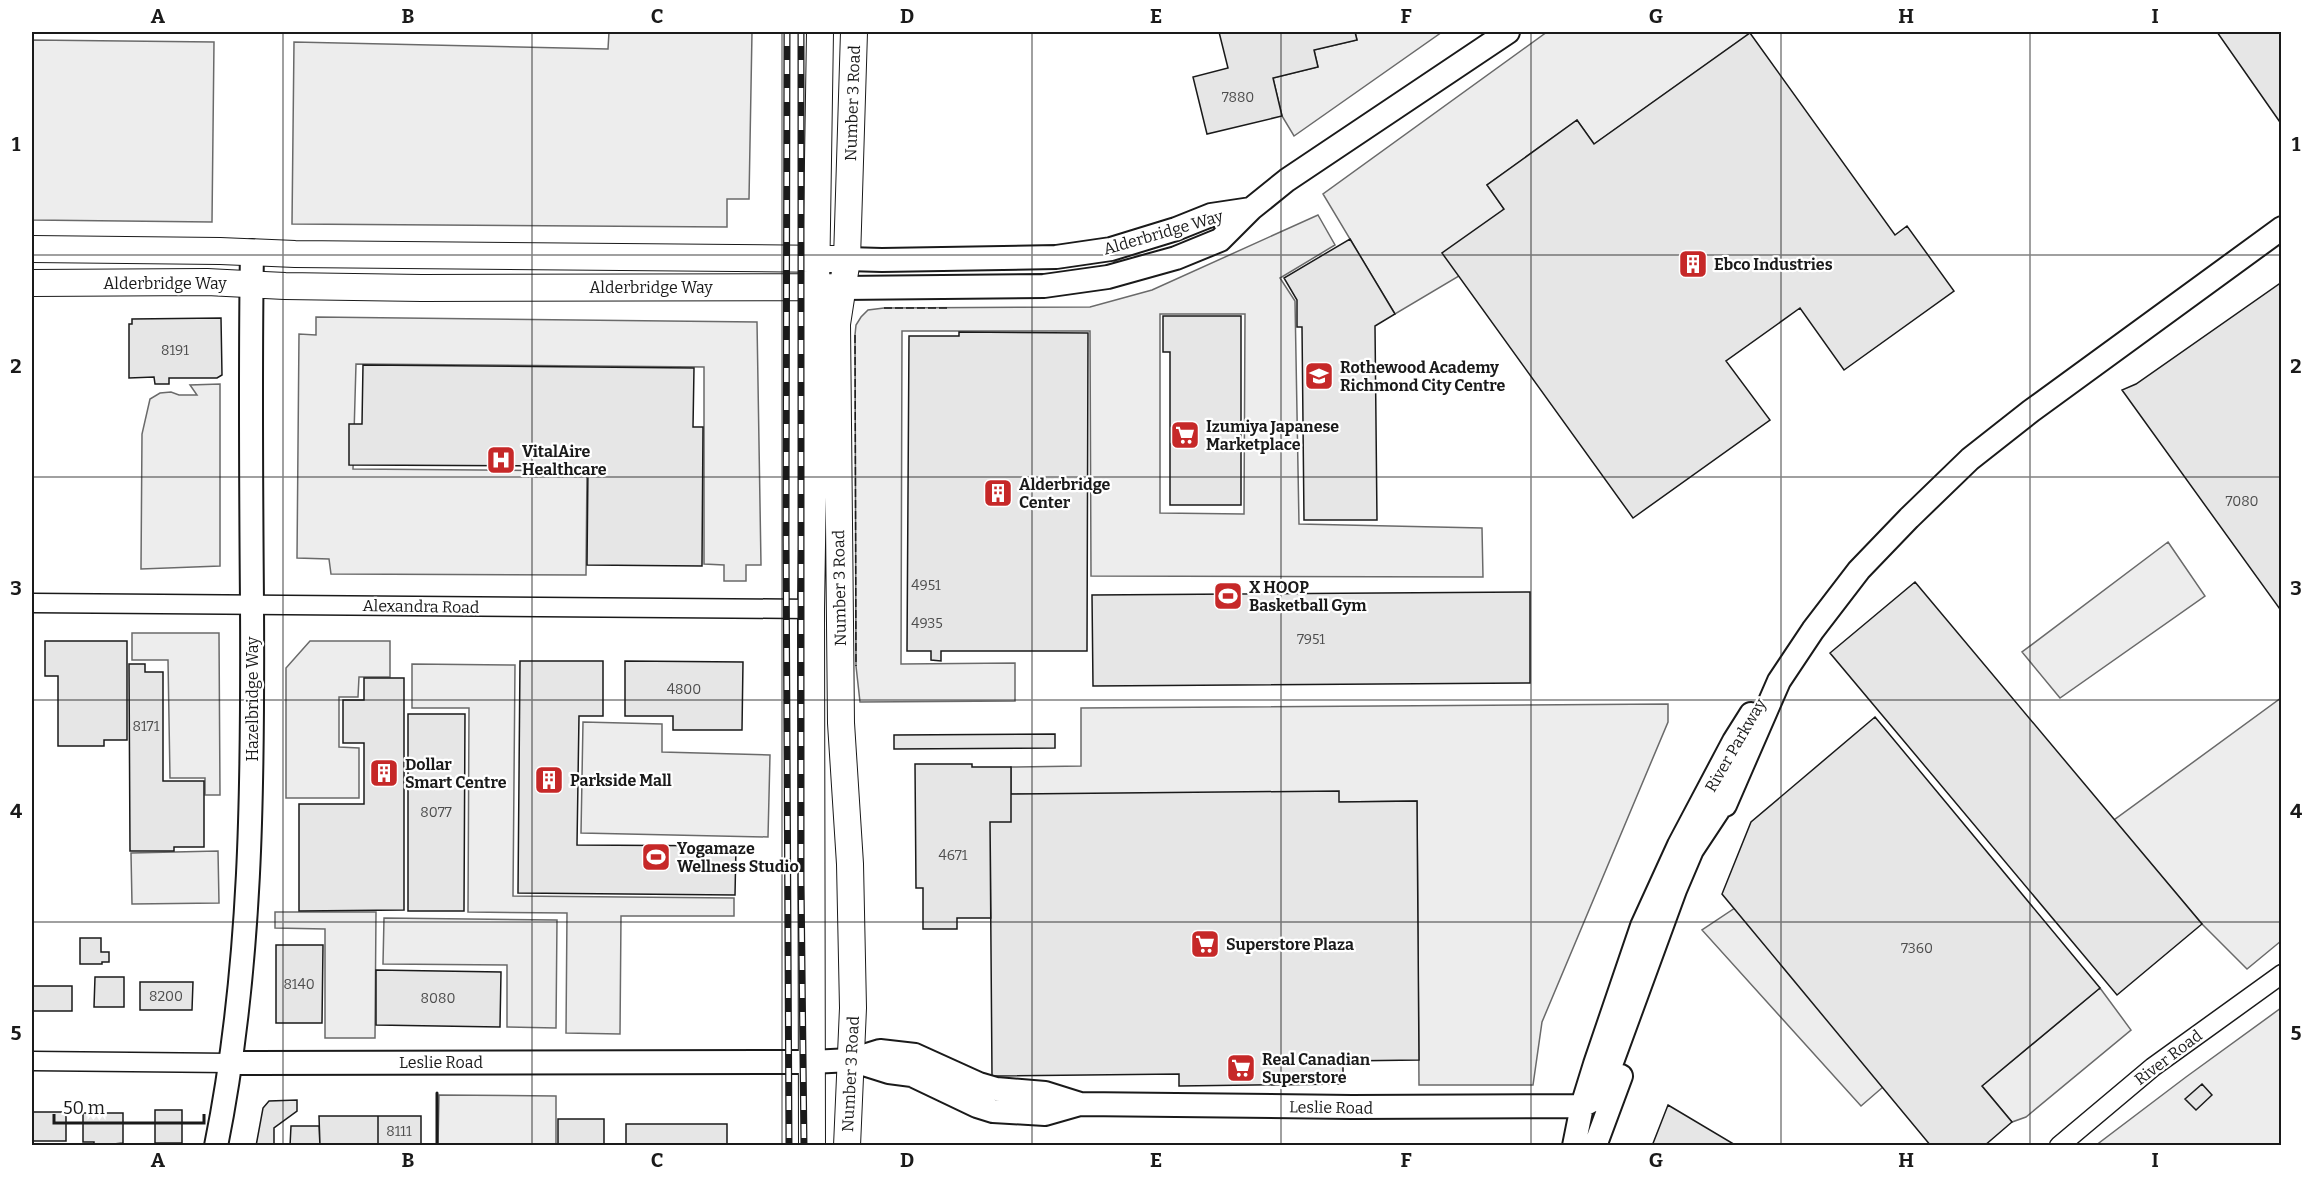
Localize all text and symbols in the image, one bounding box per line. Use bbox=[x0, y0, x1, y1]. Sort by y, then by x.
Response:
text: A bbox=[151, 4, 166, 28]
text: B bbox=[402, 4, 415, 28]
text: C bbox=[651, 4, 663, 28]
text: D bbox=[900, 4, 914, 28]
text: E bbox=[1150, 4, 1162, 28]
text: F bbox=[1400, 4, 1412, 28]
text: G bbox=[1649, 4, 1663, 28]
text: H bbox=[1898, 4, 1914, 28]
text: I bbox=[2151, 4, 2159, 28]
street label: Number 3 Road bbox=[841, 44, 864, 161]
house number: 7880 bbox=[1222, 89, 1254, 106]
text: 1 bbox=[12, 132, 21, 156]
text: 1 bbox=[2292, 132, 2301, 156]
street label: Alderbridge Way bbox=[1101, 206, 1226, 259]
building icon: Ebco Industries bbox=[1677, 248, 1709, 280]
place label: Ebco Industries bbox=[1714, 255, 1833, 274]
street label: Alderbridge Way bbox=[103, 274, 227, 293]
street label: Alderbridge Way bbox=[589, 278, 713, 297]
house number: 8191 bbox=[161, 342, 189, 359]
text: 2 bbox=[10, 354, 22, 378]
text: 2 bbox=[2290, 354, 2302, 378]
place label: Rothewood Academy Richmond City Centre bbox=[1340, 358, 1506, 395]
school or university icon: Rothewood Academy Richmond City Centre bbox=[1303, 360, 1335, 392]
place label: Izumiya Japanese Marketplace bbox=[1206, 417, 1339, 454]
supermarket icon: Izumiya Japanese Marketplace bbox=[1169, 419, 1201, 451]
place label: VitalAire Healthcare bbox=[522, 442, 607, 479]
hospital icon: VitalAire Healthcare bbox=[485, 444, 517, 476]
place label: Alderbridge Center bbox=[1019, 475, 1111, 512]
building icon: Alderbridge Center bbox=[982, 477, 1014, 509]
house number: 7080 bbox=[2225, 493, 2259, 510]
street label: Number 3 Road bbox=[829, 529, 850, 646]
text: 3 bbox=[10, 576, 22, 600]
text: 3 bbox=[2290, 576, 2302, 600]
house number: 4951 bbox=[911, 577, 941, 594]
place label: X HOOP Basketball Gym bbox=[1249, 578, 1367, 615]
sports icon: X HOOP Basketball Gym bbox=[1212, 580, 1244, 612]
street label: Alexandra Road bbox=[362, 596, 480, 617]
house number: 4935 bbox=[911, 615, 943, 632]
house number: 7951 bbox=[1297, 631, 1325, 648]
street label: Hazelbridge Way bbox=[243, 636, 262, 762]
house number: 4800 bbox=[667, 681, 701, 698]
street label: River Parkway bbox=[1701, 695, 1770, 795]
house number: 8171 bbox=[133, 718, 160, 735]
place label: Dollar Smart Centre bbox=[405, 755, 507, 792]
building icon: Dollar Smart Centre bbox=[368, 757, 400, 789]
building icon: Parkside Mall bbox=[533, 764, 565, 796]
place label: Parkside Mall bbox=[570, 771, 672, 790]
text: 4 bbox=[10, 799, 22, 823]
text: 4 bbox=[2290, 799, 2302, 823]
house number: 8077 bbox=[420, 804, 452, 821]
place label: Yogamaze Wellness Studio bbox=[677, 839, 799, 876]
sports icon: Yogamaze Wellness Studio bbox=[640, 841, 672, 873]
house number: 4671 bbox=[939, 847, 968, 864]
supermarket icon: Superstore Plaza bbox=[1189, 928, 1221, 960]
place label: Superstore Plaza bbox=[1226, 935, 1354, 954]
house number: 7360 bbox=[1901, 940, 1933, 957]
house number: 8140 bbox=[283, 976, 315, 993]
house number: 8200 bbox=[149, 988, 183, 1005]
house number: 8080 bbox=[421, 990, 455, 1007]
street label: Number 3 Road bbox=[838, 1015, 863, 1132]
text: 5 bbox=[11, 1021, 22, 1045]
text: 5 bbox=[2291, 1021, 2302, 1045]
street label: River Road bbox=[2131, 1026, 2206, 1089]
place label: Real Canadian Superstore bbox=[1262, 1050, 1371, 1087]
supermarket icon: Real Canadian Superstore bbox=[1225, 1052, 1257, 1084]
street label: Leslie Road bbox=[399, 1053, 484, 1072]
scale bar bbox=[54, 1087, 204, 1125]
text: 50 m bbox=[63, 1097, 105, 1119]
street label: Leslie Road bbox=[1289, 1097, 1374, 1118]
house number: 8111 bbox=[386, 1123, 412, 1140]
text: A bbox=[151, 1148, 166, 1172]
text: B bbox=[402, 1148, 415, 1172]
text: C bbox=[651, 1148, 663, 1172]
text: D bbox=[900, 1148, 914, 1172]
text: E bbox=[1150, 1148, 1162, 1172]
text: F bbox=[1400, 1148, 1412, 1172]
text: G bbox=[1649, 1148, 1663, 1172]
text: H bbox=[1898, 1148, 1914, 1172]
text: I bbox=[2151, 1148, 2159, 1172]

